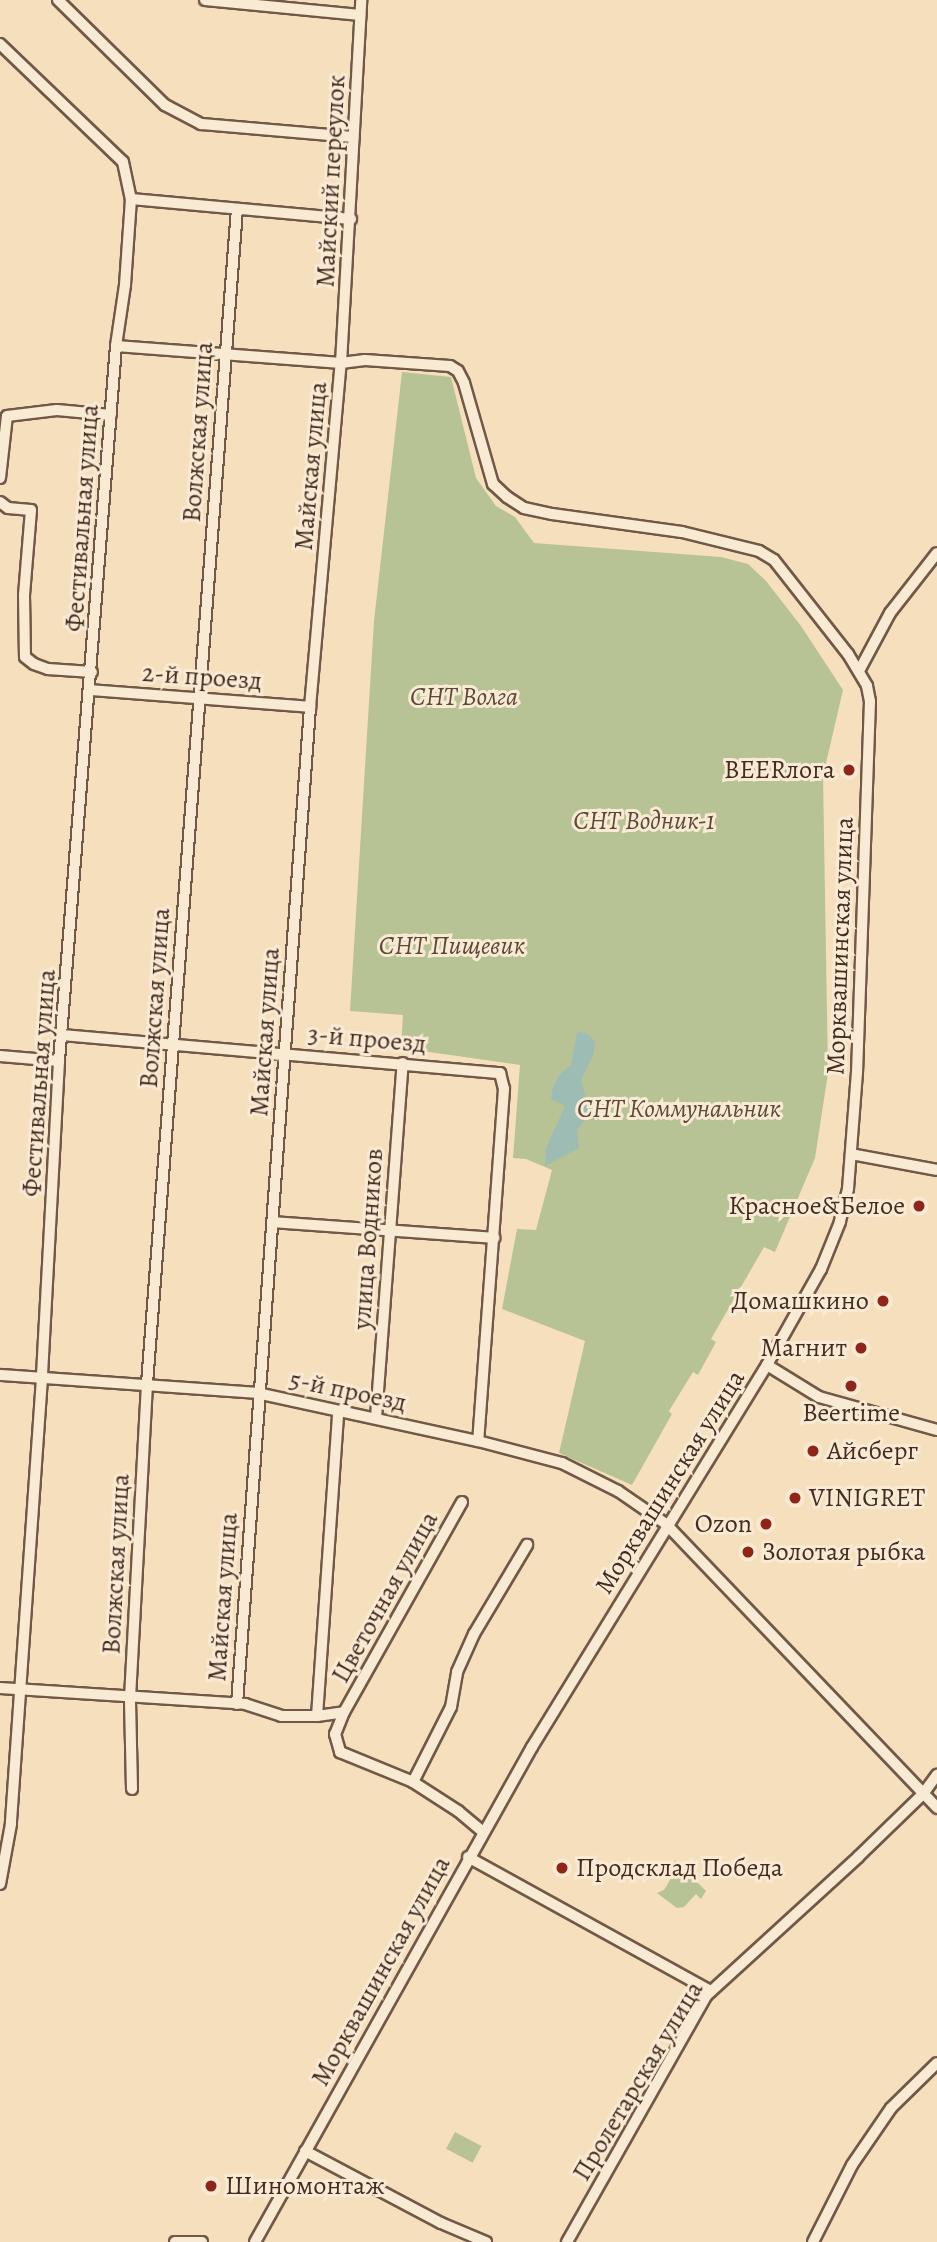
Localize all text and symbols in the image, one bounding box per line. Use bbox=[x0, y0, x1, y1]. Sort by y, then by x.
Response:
street label: Майский переулок bbox=[310, 74, 352, 288]
street label: Волжская улица bbox=[176, 341, 220, 523]
street label: Майская улица bbox=[288, 380, 334, 552]
street label: Фестивальная улица bbox=[58, 403, 106, 633]
street label: 2-й проезд bbox=[141, 657, 263, 697]
park label: СНТ Волга bbox=[410, 681, 518, 713]
place label: BEERлога bbox=[724, 754, 835, 786]
marker: BEERлога bbox=[841, 762, 857, 778]
park label: СНТ Водник-1 bbox=[573, 805, 715, 837]
street label: Морквашинская улица bbox=[820, 816, 860, 1076]
street label: Волжская улица bbox=[133, 907, 177, 1089]
park label: СНТ Пищевик bbox=[379, 930, 525, 962]
street label: Майская улица bbox=[244, 946, 286, 1118]
street label: Фестивальная улица bbox=[15, 968, 63, 1198]
street label: 3-й проезд bbox=[307, 1018, 427, 1060]
park label: СНТ Коммунальник bbox=[577, 1093, 781, 1125]
street label: улица Водников bbox=[346, 1147, 390, 1331]
place label: Красное&Белое bbox=[728, 1190, 905, 1222]
marker: Красное&Белое bbox=[911, 1198, 927, 1214]
place label: Домашкино bbox=[732, 1285, 869, 1317]
marker: Домашкино bbox=[875, 1293, 891, 1309]
place label: Магнит bbox=[760, 1332, 847, 1364]
marker: Магнит bbox=[853, 1340, 869, 1356]
street label: 5-й проезд bbox=[287, 1363, 409, 1419]
street label: Морквашинская улица bbox=[588, 1364, 752, 1600]
marker: Beertime bbox=[843, 1378, 859, 1394]
place label: Beertime bbox=[802, 1397, 900, 1429]
place label: Айсберг bbox=[827, 1435, 918, 1467]
marker: Айсберг bbox=[805, 1443, 821, 1459]
street label: Волжская улица bbox=[96, 1473, 136, 1655]
place label: VINIGRET bbox=[809, 1482, 925, 1514]
marker: VINIGRET bbox=[787, 1490, 803, 1506]
street label: Цветочная улица bbox=[325, 1506, 445, 1688]
place label: Ozon bbox=[695, 1508, 752, 1540]
street label: Майская улица bbox=[202, 1511, 244, 1683]
marker: Ozon bbox=[758, 1516, 774, 1532]
place label: Золотая рыбка bbox=[762, 1536, 926, 1568]
marker: Золотая рыбка bbox=[740, 1544, 756, 1560]
street label: Морквашинская улица bbox=[305, 1851, 457, 2091]
place label: Продсклад Победа bbox=[576, 1852, 783, 1884]
marker: Продсклад Победа bbox=[554, 1860, 570, 1876]
street label: Пролетарская улица bbox=[566, 1975, 710, 2187]
place label: Шиномонтаж bbox=[225, 2170, 385, 2202]
marker: Шиномонтаж bbox=[203, 2178, 219, 2194]

